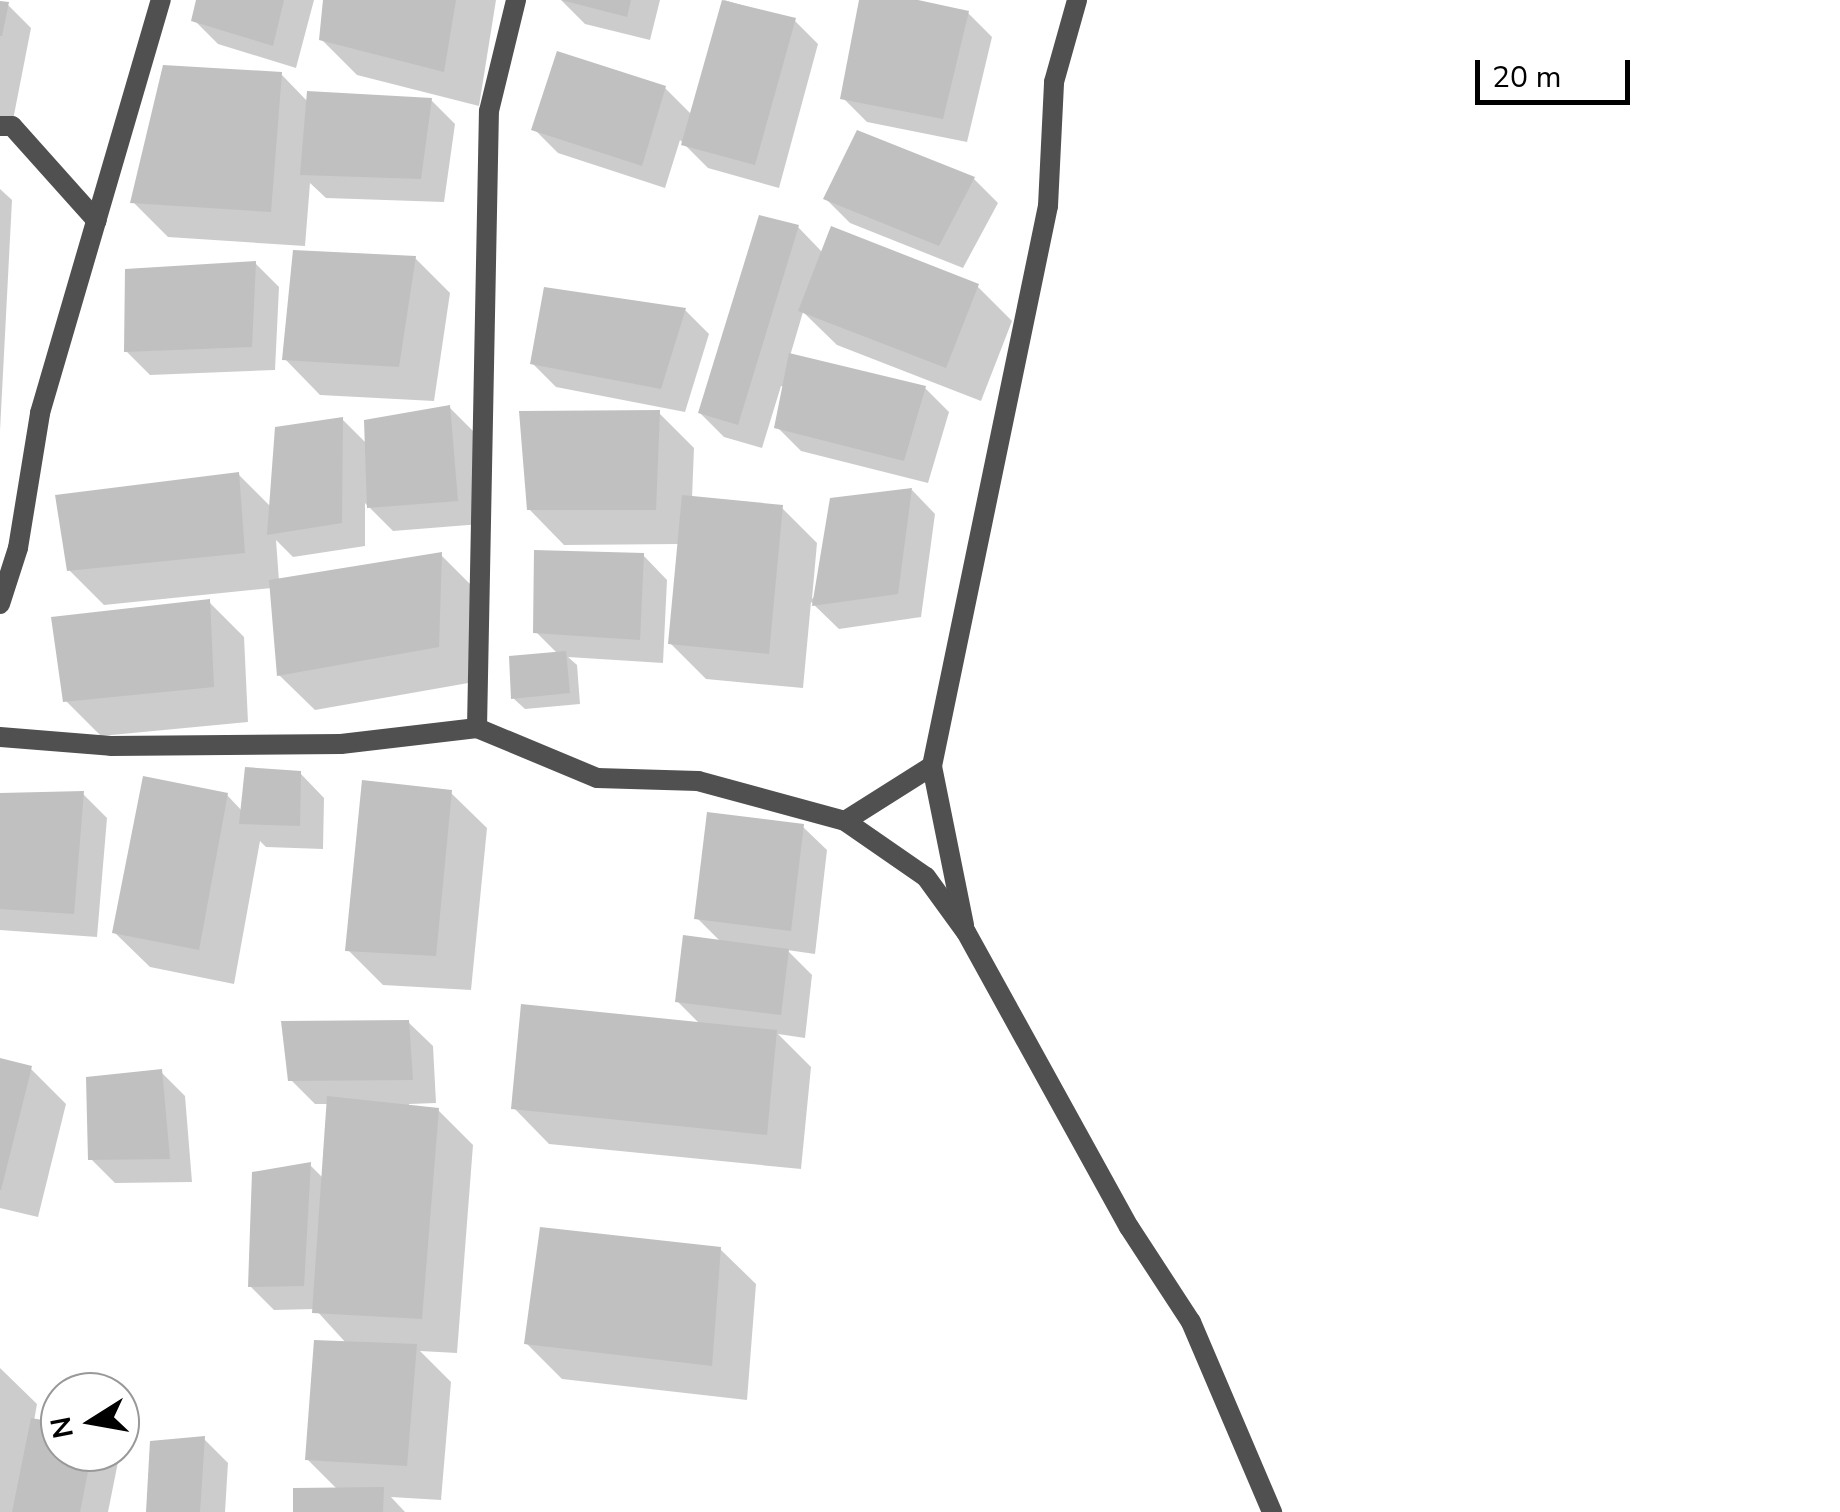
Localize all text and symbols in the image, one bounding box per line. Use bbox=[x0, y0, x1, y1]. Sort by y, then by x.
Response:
scale bar bbox=[1480, 40, 1635, 102]
text: 20 m bbox=[1492, 57, 1561, 98]
north arrow bbox=[40, 1372, 140, 1472]
text: N bbox=[42, 1413, 83, 1441]

